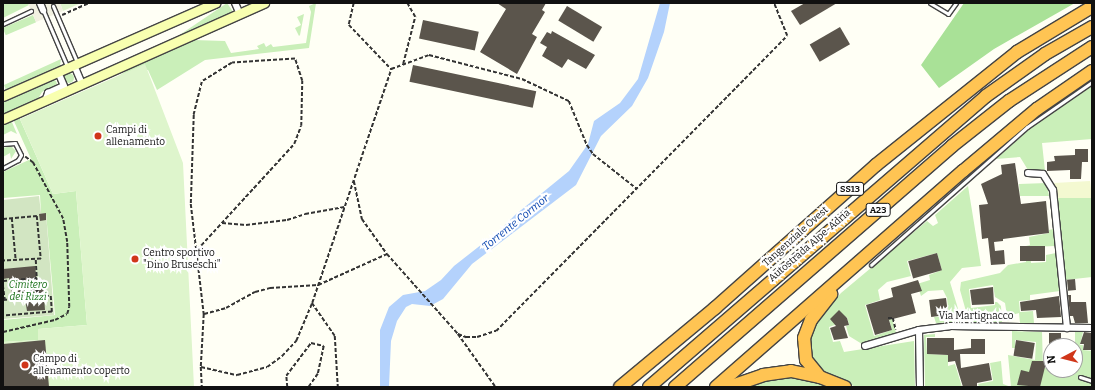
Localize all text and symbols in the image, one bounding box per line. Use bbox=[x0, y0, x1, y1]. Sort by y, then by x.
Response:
place label: Campi di allenamento bbox=[106, 124, 165, 148]
marker: Campi di allenamento bbox=[93, 131, 103, 141]
road number: SS13 bbox=[836, 182, 864, 196]
water label: Torrente Cormor bbox=[480, 192, 552, 254]
road number: A23 bbox=[865, 203, 891, 217]
street label: Tangenziale Ovest bbox=[761, 204, 831, 270]
street label: Autostrada Alpe-Adria bbox=[767, 207, 853, 285]
place label: Centro sportivo "Dino Bruseschi" bbox=[143, 247, 221, 270]
marker: Centro sportivo "Dino Bruseschi" bbox=[130, 254, 140, 264]
park label: Cimitero dei Rizzi bbox=[9, 279, 47, 302]
street label: Via Martignacco bbox=[939, 311, 1013, 323]
north arrow bbox=[1043, 338, 1083, 378]
place label: Campo di allenamento coperto bbox=[33, 353, 130, 376]
text: N bbox=[1045, 354, 1059, 364]
marker: Campo di allenamento coperto bbox=[20, 360, 30, 370]

